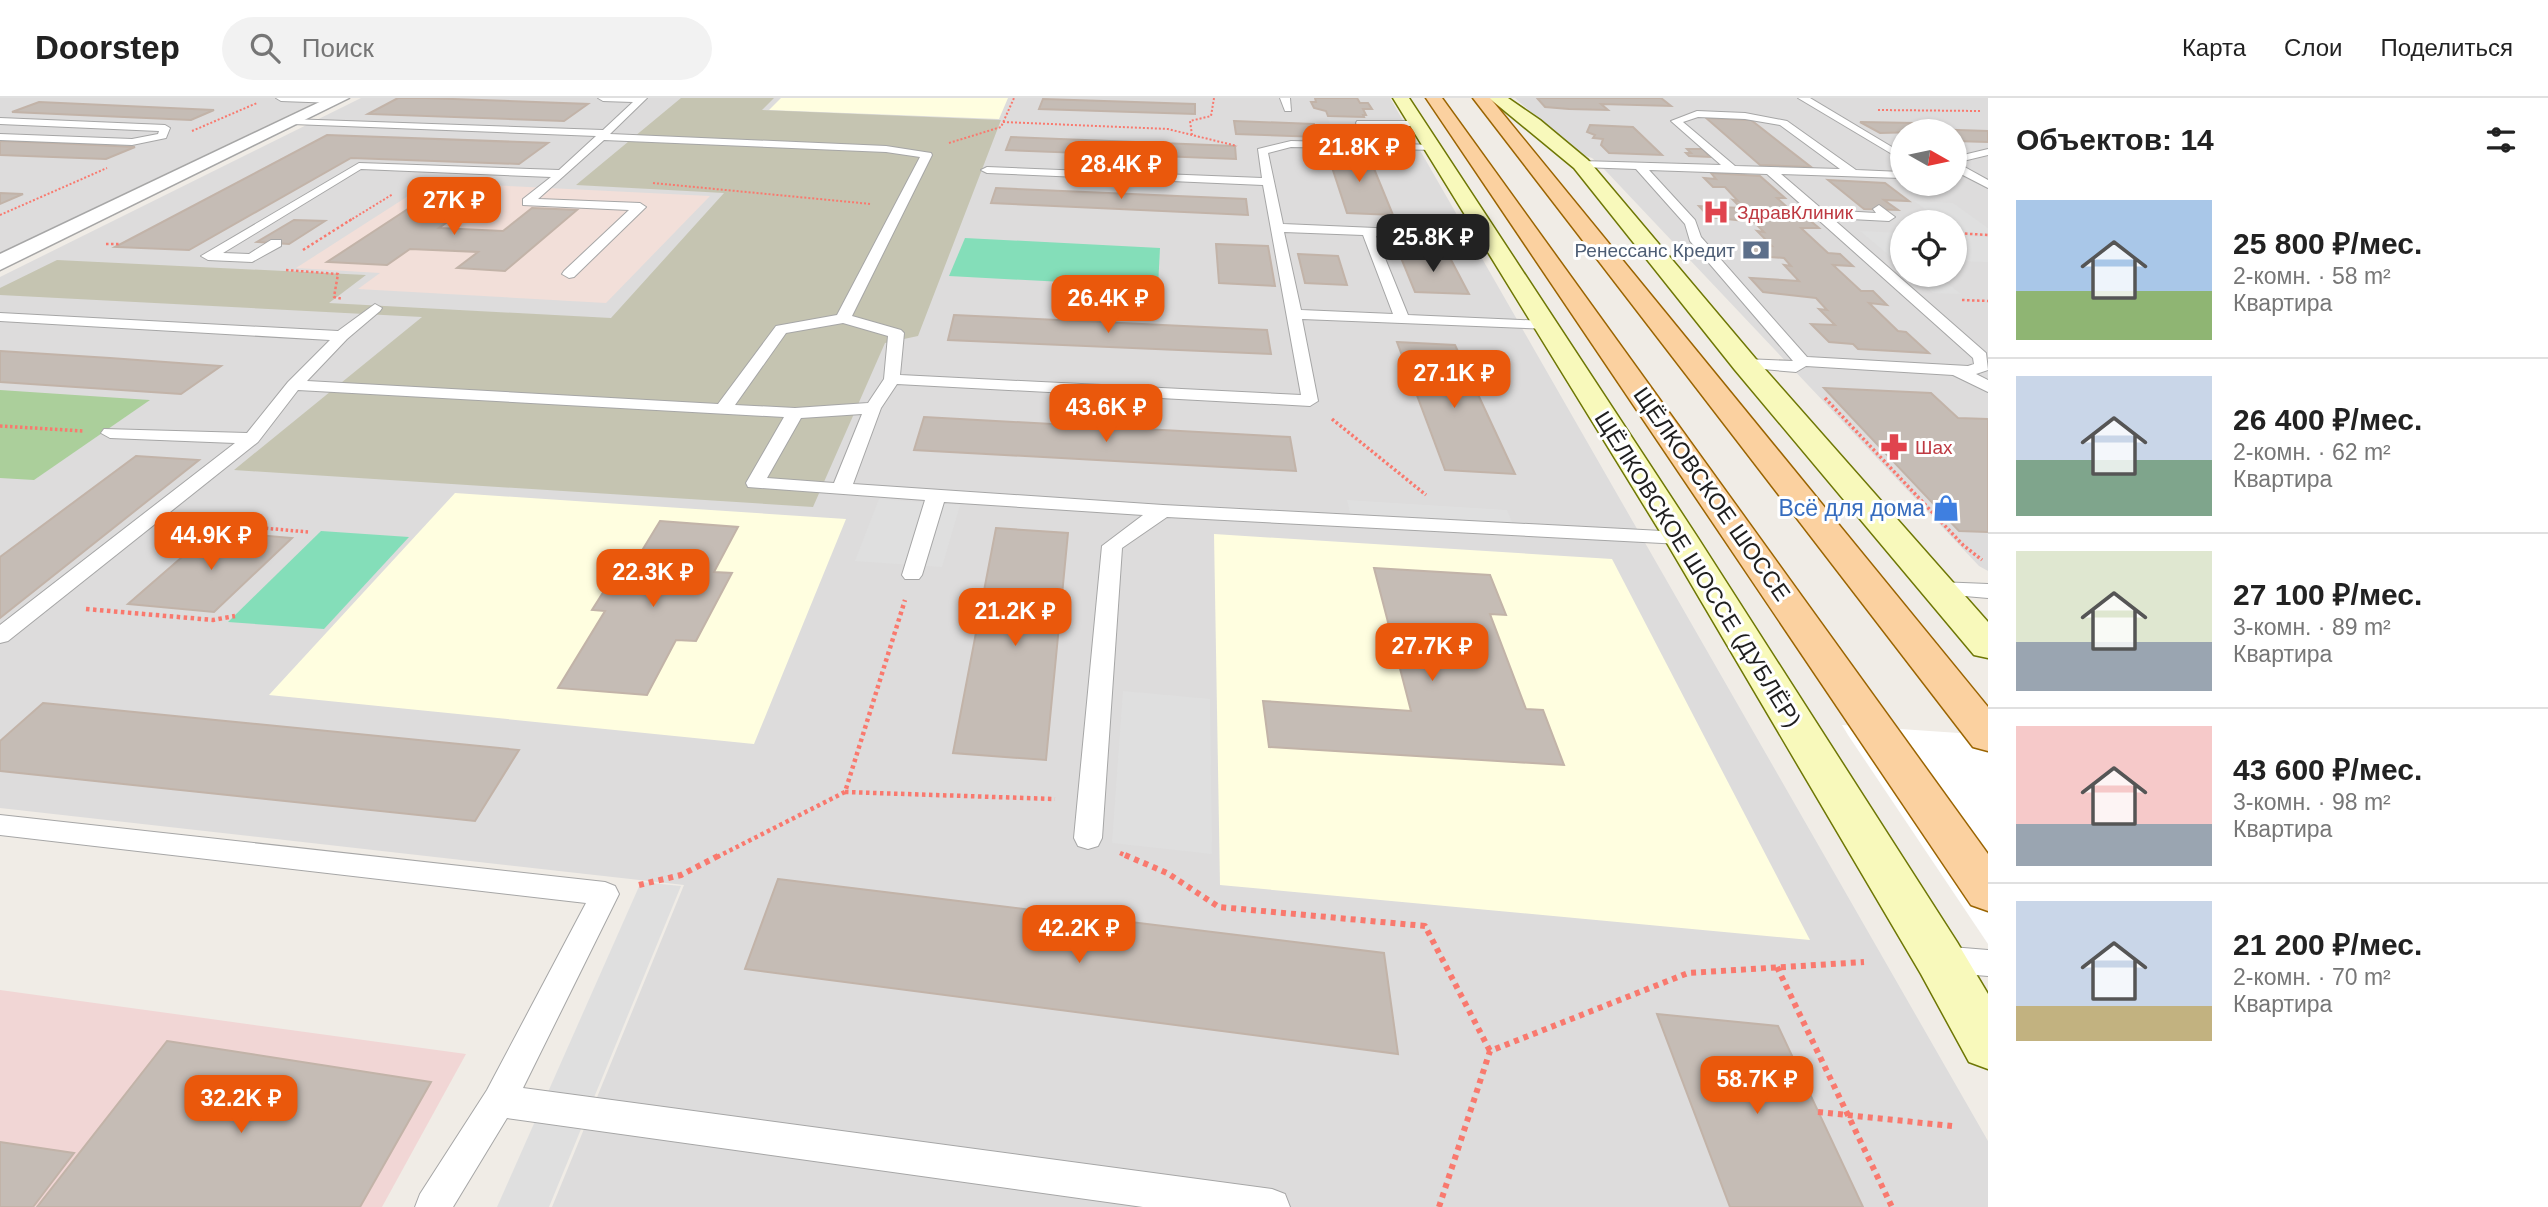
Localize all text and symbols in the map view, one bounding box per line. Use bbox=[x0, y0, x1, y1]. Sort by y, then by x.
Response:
search box bbox=[222, 17, 712, 80]
text: Doorstep bbox=[35, 29, 180, 66]
icon: search bbox=[246, 29, 284, 67]
text: Поиск bbox=[302, 33, 374, 63]
text: Карта bbox=[2182, 34, 2246, 61]
text: Слои bbox=[2284, 34, 2342, 61]
text: Поделиться bbox=[2380, 34, 2513, 61]
north arrow bbox=[1890, 119, 1967, 196]
map controls bbox=[1890, 119, 1967, 287]
icon: filters bbox=[2482, 121, 2520, 159]
text: Объектов: 14 bbox=[2016, 123, 2214, 156]
pin: 21.8K ₽ bbox=[1294, 125, 1424, 184]
text: 21.8K ₽ bbox=[1318, 134, 1400, 160]
pin: 28.4K ₽ bbox=[1056, 141, 1186, 201]
text: 28.4K ₽ bbox=[1080, 151, 1162, 177]
pin: 27K ₽ bbox=[405, 178, 503, 237]
text: 27K ₽ bbox=[423, 187, 485, 213]
hospital icon: ЗдравКлиник bbox=[1701, 197, 1731, 227]
place label: ЗдравКлиник bbox=[1737, 202, 1854, 223]
button: locate bbox=[1890, 210, 1967, 287]
pin: 25.8K ₽ bbox=[1368, 214, 1498, 274]
text: 25.8K ₽ bbox=[1392, 224, 1474, 250]
text: 25 800 ₽/мес. bbox=[2233, 227, 2422, 260]
icon: home bbox=[2072, 228, 2156, 312]
bank icon: Ренессанс Кредит bbox=[1741, 235, 1771, 265]
place label: Ренессанс Кредит bbox=[1575, 240, 1735, 261]
text: 2-комн. · 58 m² bbox=[2233, 263, 2391, 289]
pin: 26.4K ₽ bbox=[1043, 275, 1173, 335]
text: 26.4K ₽ bbox=[1067, 285, 1149, 311]
text: Квартира bbox=[2233, 290, 2332, 316]
pin: 27.1K ₽ bbox=[1389, 350, 1519, 410]
text: 27.1K ₽ bbox=[1413, 360, 1495, 386]
street label: ЩЁЛКОВСКОЕ ШОССЕ bbox=[1628, 382, 1796, 606]
pin: 43.6K ₽ bbox=[1041, 384, 1171, 444]
text: 43.6K ₽ bbox=[1065, 394, 1147, 420]
text: 26 400 ₽/мес. bbox=[2233, 403, 2422, 436]
icon: home bbox=[2072, 404, 2156, 488]
street label: ЩЁЛКОВСКОЕ ШОССЕ (ДУБЛЁР) bbox=[1590, 406, 1806, 732]
pharmacy icon: Шах bbox=[1879, 432, 1909, 462]
place label: Шах bbox=[1915, 437, 1953, 458]
text: 2-комн. · 62 m² bbox=[2233, 439, 2391, 465]
text: Квартира bbox=[2233, 466, 2332, 492]
shop icon: Всё для дома bbox=[1931, 493, 1961, 523]
place label: Всё для дома bbox=[1778, 495, 1925, 521]
pin: 44.9K ₽ bbox=[146, 512, 276, 572]
text: 44.9K ₽ bbox=[170, 522, 252, 548]
pin: 22.3K ₽ bbox=[588, 550, 718, 609]
text: 22.3K ₽ bbox=[612, 559, 694, 585]
text: 27 100 ₽/мес. bbox=[2233, 578, 2422, 611]
icon: home bbox=[2072, 579, 2156, 663]
pin: 21.2K ₽ bbox=[950, 588, 1080, 648]
text: 21.2K ₽ bbox=[974, 598, 1056, 624]
text: 3-комн. · 89 m² bbox=[2233, 614, 2391, 640]
pin: 27.7K ₽ bbox=[1367, 624, 1497, 683]
text: 27.7K ₽ bbox=[1391, 633, 1473, 659]
text: Квартира bbox=[2233, 641, 2332, 667]
text: 43 600 ₽/мес. bbox=[2233, 753, 2422, 786]
icon: home bbox=[2072, 754, 2156, 838]
text: 3-комн. · 98 m² bbox=[2233, 789, 2391, 815]
text: Квартира bbox=[2233, 816, 2332, 842]
pin: 42.2K ₽ bbox=[1014, 906, 1144, 965]
text: 42.2K ₽ bbox=[1038, 915, 1120, 941]
text: 21 200 ₽/мес. bbox=[2233, 928, 2422, 961]
icon: home bbox=[2072, 929, 2156, 1013]
text: 2-комн. · 70 m² bbox=[2233, 964, 2391, 990]
text: Квартира bbox=[2233, 991, 2332, 1017]
pin: 58.7K ₽ bbox=[1692, 1056, 1822, 1116]
text: 58.7K ₽ bbox=[1716, 1066, 1798, 1092]
pin: 32.2K ₽ bbox=[176, 1076, 306, 1135]
text: 32.2K ₽ bbox=[200, 1085, 282, 1111]

